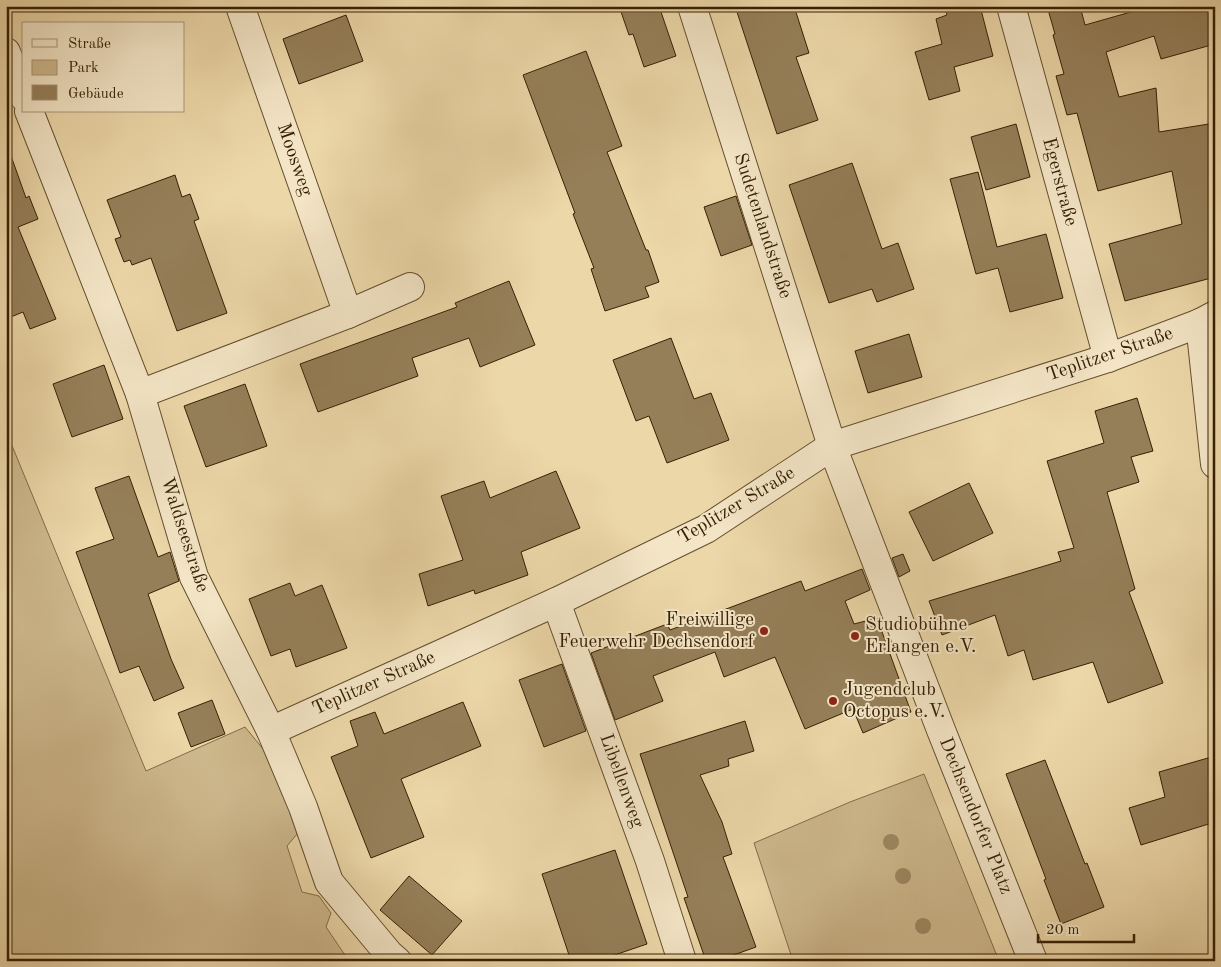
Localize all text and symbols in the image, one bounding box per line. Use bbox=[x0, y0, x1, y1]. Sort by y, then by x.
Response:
legend bbox=[22, 22, 185, 112]
text: Straße bbox=[68, 37, 111, 52]
text: Park bbox=[68, 61, 99, 76]
text: Gebäude bbox=[68, 87, 124, 102]
street label: Moosweg bbox=[273, 121, 316, 200]
street label: Egerstraße bbox=[1038, 136, 1080, 228]
street label: Sudetenlandstraße bbox=[730, 151, 794, 301]
street label: Teplitzer Straße bbox=[1044, 324, 1176, 386]
street label: Teplitzer Straße bbox=[675, 464, 799, 548]
street label: Waldseestraße bbox=[156, 475, 212, 595]
place label: Freiwillige Feuerwehr Dechsendorf bbox=[558, 611, 755, 652]
place label: Studiobühne Erlangen e.V. bbox=[865, 616, 976, 657]
marker: Freiwillige Feuerwehr Dechsendorf bbox=[758, 625, 770, 637]
marker: Studiobühne Erlangen e.V. bbox=[849, 630, 861, 642]
street label: Teplitzer Straße bbox=[310, 648, 438, 720]
place label: Jugendclub Octopus e.V. bbox=[843, 681, 945, 722]
marker: Jugendclub Octopus e.V. bbox=[827, 695, 839, 707]
street label: Libellenweg bbox=[595, 732, 647, 831]
street label: Dechsendorfer Platz bbox=[935, 735, 1015, 897]
scale bar bbox=[1038, 912, 1135, 944]
text: 20 m bbox=[1046, 923, 1080, 938]

